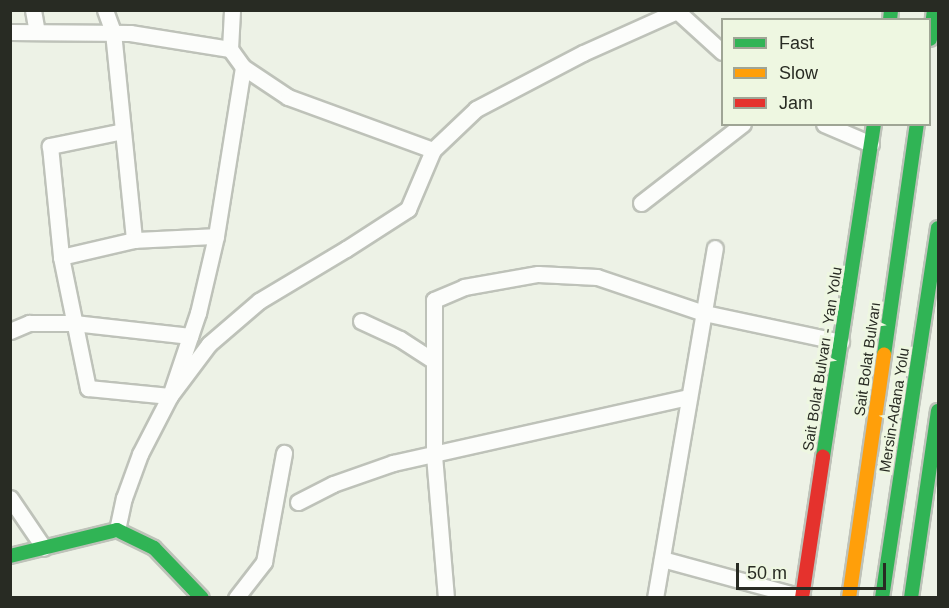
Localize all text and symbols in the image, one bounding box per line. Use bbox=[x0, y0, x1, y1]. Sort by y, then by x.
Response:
legend bbox=[721, 18, 931, 126]
text: Fast bbox=[779, 33, 814, 53]
text: Slow bbox=[779, 63, 818, 83]
text: Jam bbox=[779, 93, 813, 113]
street label: Sait Bolat Bulvarı - Yan Yolu bbox=[799, 265, 845, 453]
street label: Sait Bolat Bulvarı bbox=[850, 301, 884, 417]
street label: Mersin-Adana Yolu bbox=[875, 346, 913, 474]
scale bar bbox=[739, 551, 889, 589]
text: 50 m bbox=[747, 563, 787, 583]

